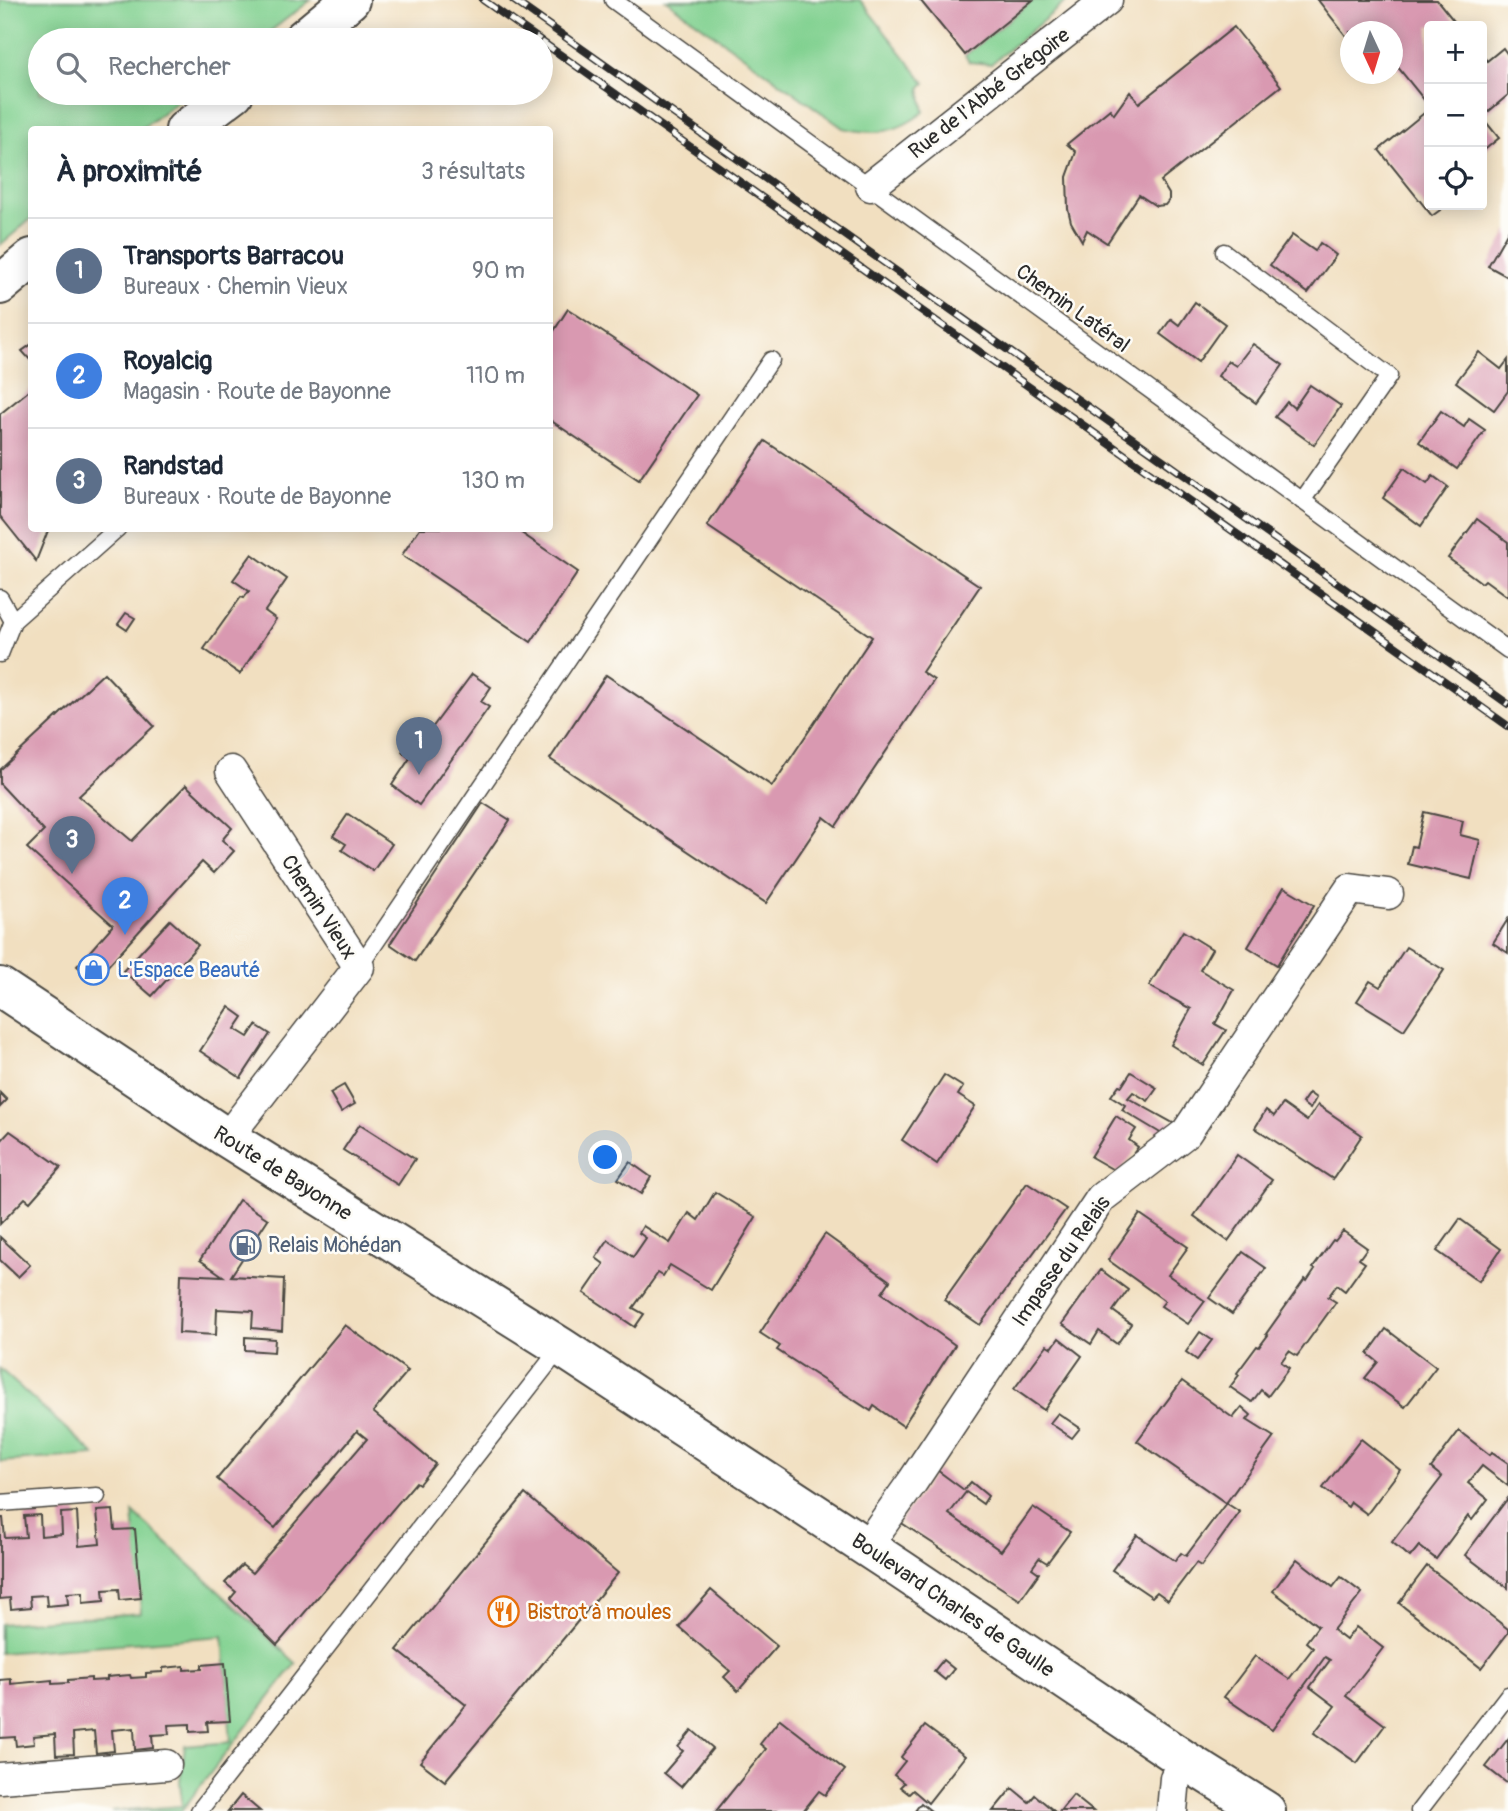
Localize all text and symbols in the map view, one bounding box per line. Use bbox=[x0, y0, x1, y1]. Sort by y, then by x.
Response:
street label: Rue de l'Abbé Grégoire bbox=[903, 21, 1076, 165]
north arrow bbox=[1340, 21, 1403, 84]
map controls bbox=[1424, 21, 1487, 210]
button: + bbox=[1424, 21, 1487, 84]
search box bbox=[28, 28, 553, 105]
icon: search bbox=[52, 48, 90, 86]
text: Rechercher bbox=[108, 51, 231, 83]
button: − bbox=[1424, 84, 1487, 147]
button: locate bbox=[1424, 147, 1487, 210]
text: À proximité bbox=[56, 153, 202, 190]
text: 3 résultats bbox=[421, 157, 525, 186]
text: Transports Barracou bbox=[123, 240, 344, 272]
text: 1 bbox=[75, 256, 84, 285]
text: 90 m bbox=[472, 256, 525, 285]
street label: Chemin Latéral bbox=[1010, 258, 1135, 359]
text: Bureaux · Chemin Vieux bbox=[123, 272, 348, 301]
text: Royalcig bbox=[123, 345, 212, 377]
text: 2 bbox=[73, 361, 85, 390]
text: 110 m bbox=[466, 361, 525, 390]
text: Magasin · Route de Bayonne bbox=[123, 377, 391, 406]
text: Randstad bbox=[123, 450, 224, 482]
text: 3 bbox=[73, 466, 85, 495]
text: 130 m bbox=[462, 466, 525, 495]
text: Bureaux · Route de Bayonne bbox=[123, 482, 391, 511]
pin: 1 bbox=[396, 717, 442, 775]
pin: 3 bbox=[49, 816, 95, 874]
street label: Chemin Vieux bbox=[275, 850, 362, 965]
pin: 2 bbox=[102, 877, 148, 935]
shop icon: L'Espace Beauté bbox=[77, 953, 111, 987]
place label: L'Espace Beauté bbox=[117, 957, 260, 984]
street label: Route de Bayonne bbox=[208, 1120, 358, 1227]
your location bbox=[588, 1140, 622, 1174]
street label: Impasse du Relais bbox=[1006, 1190, 1117, 1332]
fuel station icon: Relais Mohédan bbox=[228, 1228, 262, 1262]
place label: Relais Mohédan bbox=[268, 1232, 402, 1259]
street label: Boulevard Charles de Gaulle bbox=[846, 1527, 1060, 1684]
restaurant icon: Bistrot à moules bbox=[487, 1595, 521, 1629]
place label: Bistrot à moules bbox=[527, 1599, 672, 1626]

